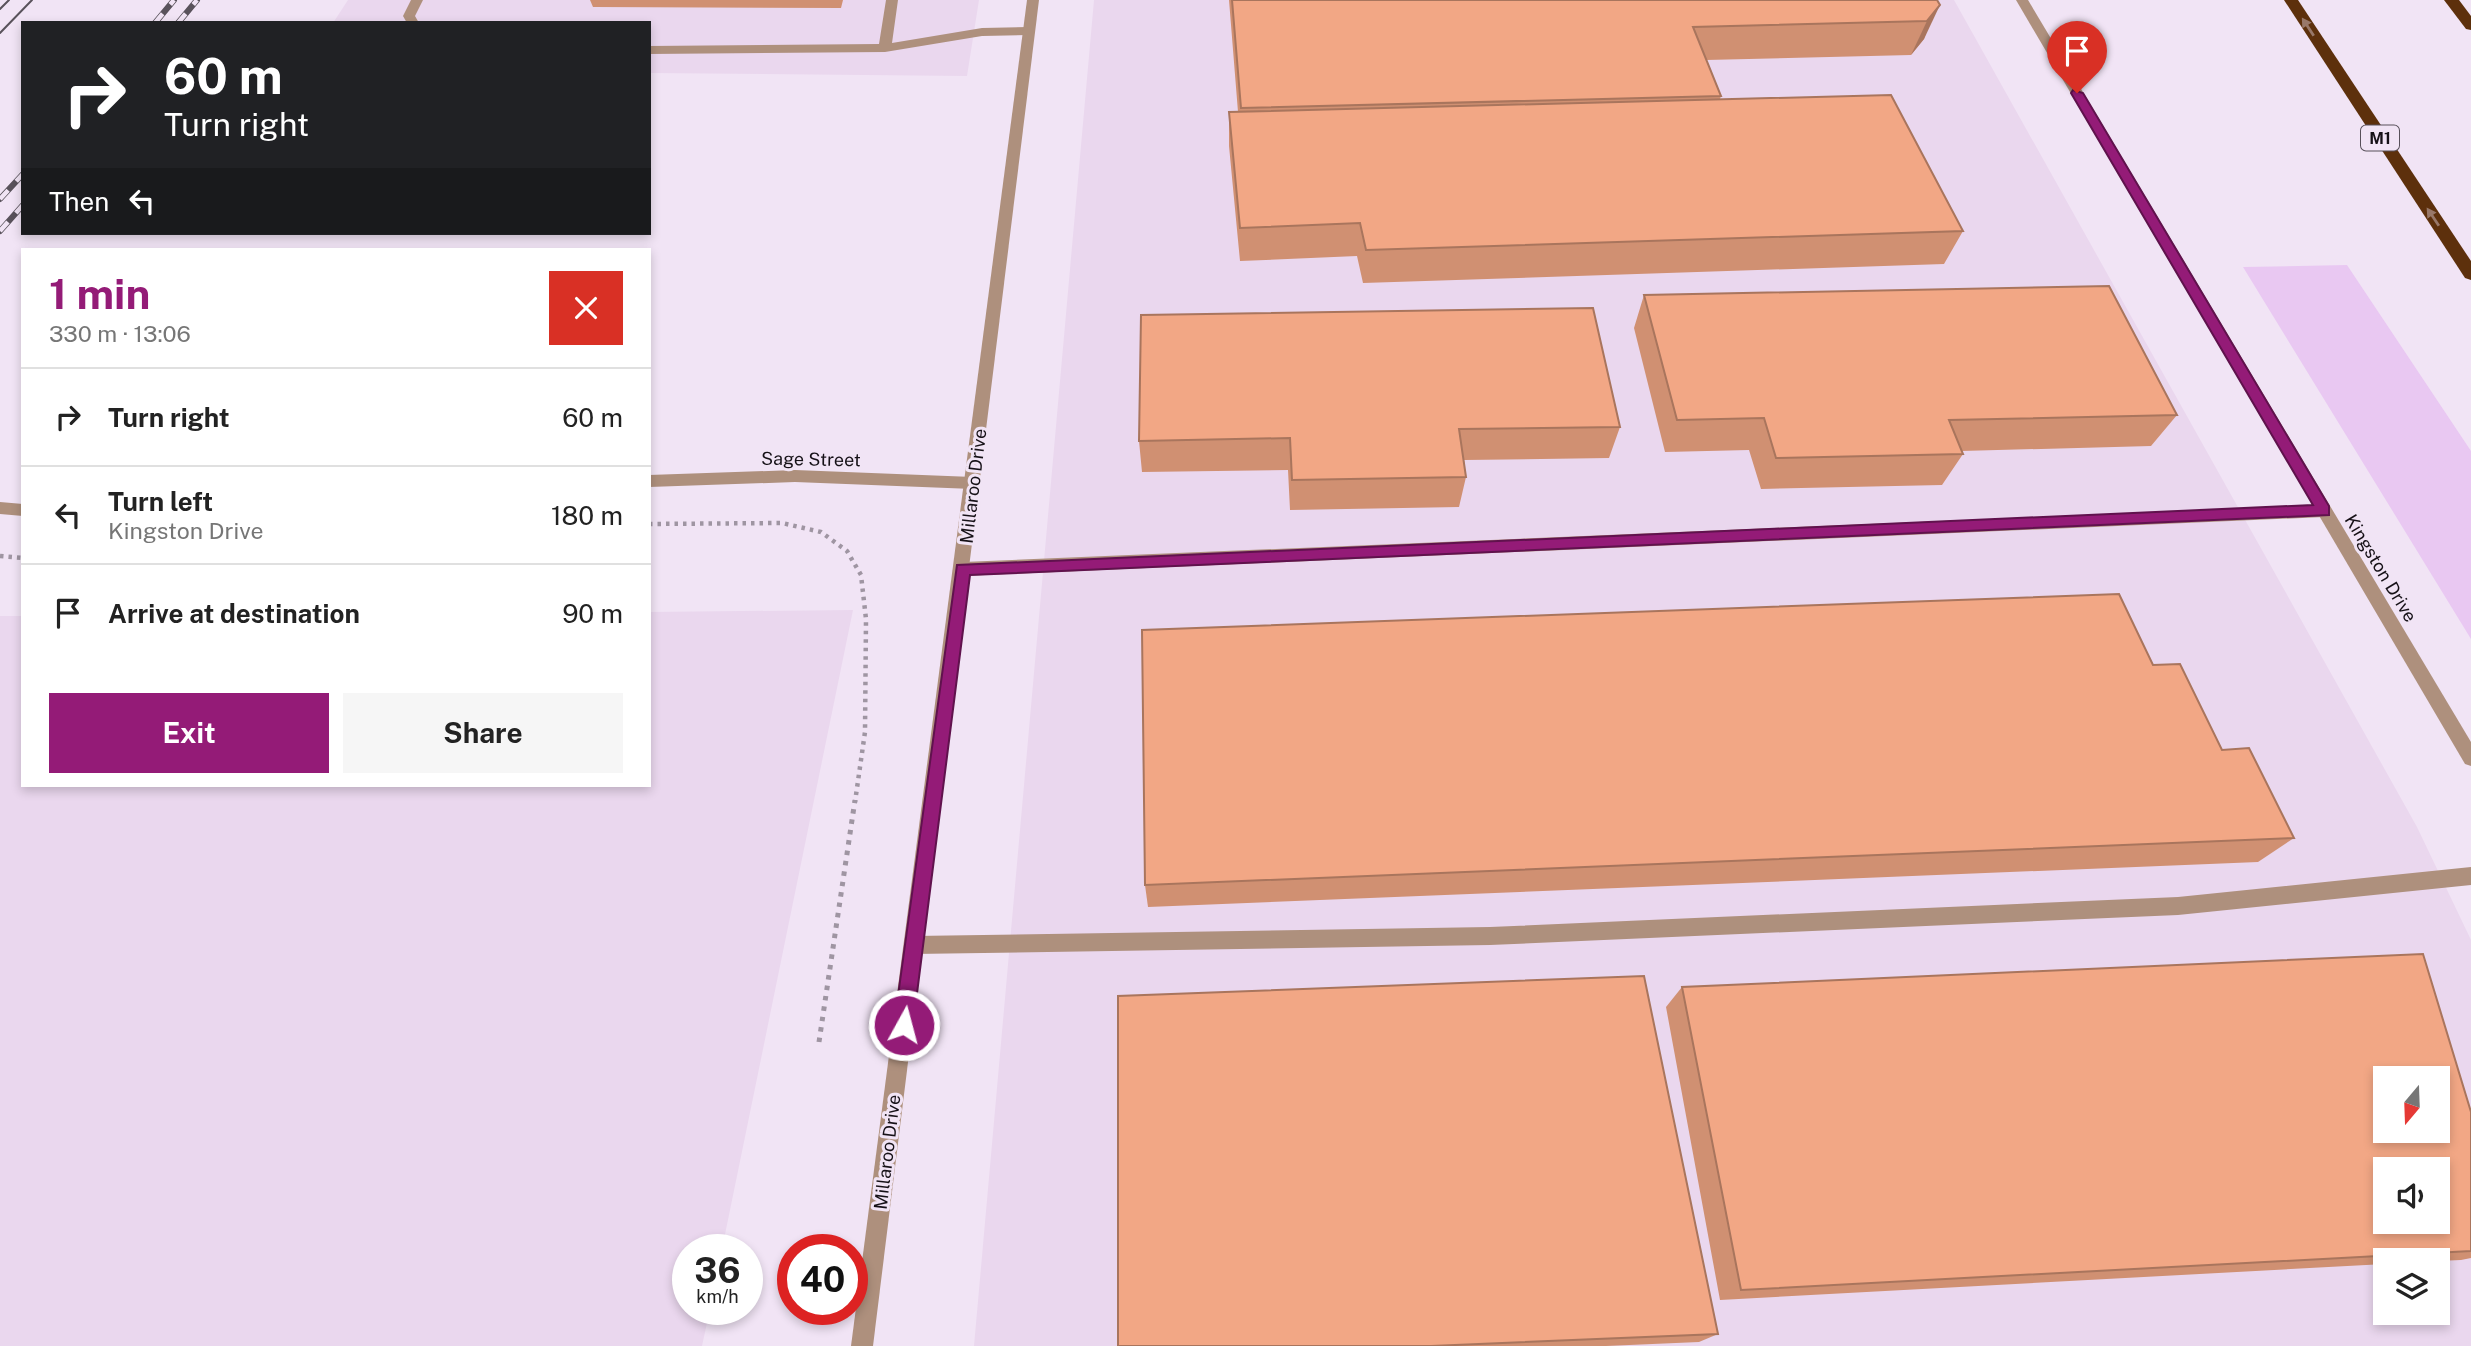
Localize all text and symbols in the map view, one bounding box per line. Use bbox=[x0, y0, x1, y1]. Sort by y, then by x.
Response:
one-way arrow bbox=[2302, 17, 2315, 37]
pin bbox=[2047, 21, 2107, 93]
icon: arrive bbox=[2058, 32, 2096, 70]
text: 60 m bbox=[164, 47, 283, 105]
icon: right bbox=[49, 49, 140, 140]
text: Turn right bbox=[164, 106, 309, 143]
road number: M1 bbox=[2361, 126, 2399, 150]
icon: left bbox=[123, 182, 161, 220]
text: Then bbox=[49, 186, 109, 217]
one-way arrow bbox=[2427, 208, 2440, 227]
text: 1 min bbox=[49, 269, 150, 318]
button: close bbox=[549, 271, 623, 345]
text: 330 m · 13:06 bbox=[49, 320, 191, 347]
icon: right bbox=[49, 398, 87, 436]
text: Turn right bbox=[108, 402, 230, 433]
text: 60 m bbox=[562, 402, 623, 433]
street label: Millaroo Drive bbox=[956, 427, 990, 545]
street label: Sage Street bbox=[761, 448, 861, 470]
text: Turn left bbox=[108, 486, 213, 517]
icon: left bbox=[49, 496, 87, 534]
text: 180 m bbox=[551, 500, 623, 531]
street label: Kingston Drive bbox=[2341, 510, 2421, 626]
text: Kingston Drive bbox=[108, 517, 264, 544]
icon: arrive bbox=[49, 594, 87, 632]
text: Arrive at destination bbox=[108, 598, 360, 629]
text: 90 m bbox=[562, 598, 623, 629]
button: Exit bbox=[49, 693, 329, 773]
button: Share bbox=[343, 693, 623, 773]
position arrow bbox=[867, 988, 941, 1062]
north arrow bbox=[2373, 1066, 2450, 1143]
map controls bbox=[2373, 1066, 2450, 1325]
street label: Millaroo Drive bbox=[870, 1093, 904, 1211]
button: sound bbox=[2373, 1157, 2450, 1234]
speed limit sign: 40 bbox=[777, 1234, 868, 1325]
button: layers bbox=[2373, 1248, 2450, 1325]
text: 36 bbox=[694, 1250, 741, 1291]
text: km/h bbox=[696, 1286, 739, 1307]

